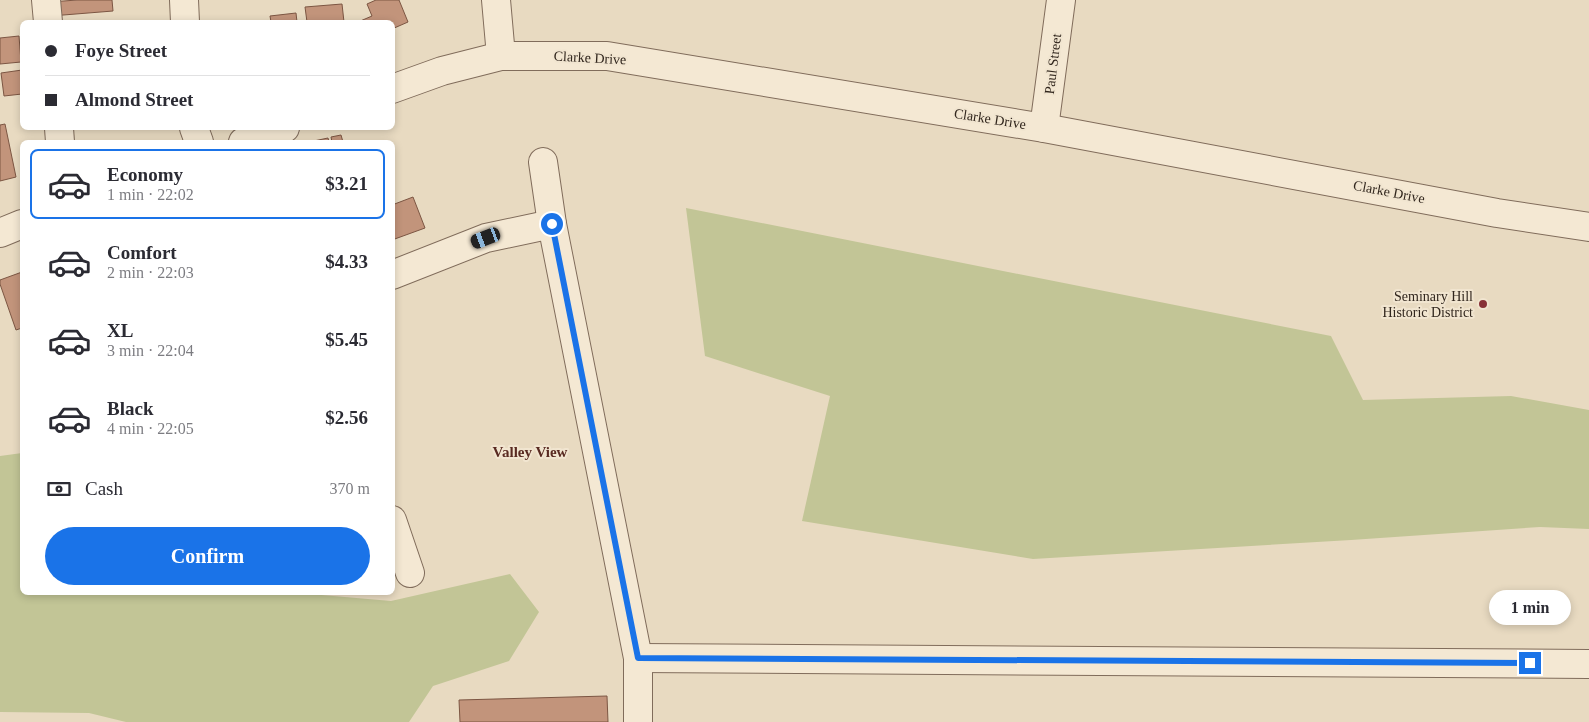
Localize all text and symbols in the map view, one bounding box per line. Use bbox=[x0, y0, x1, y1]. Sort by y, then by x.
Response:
street label: Paul Street bbox=[1042, 33, 1064, 95]
text: Foye Street bbox=[75, 40, 167, 61]
street label: Clarke Drive bbox=[553, 49, 627, 67]
text: Almond Street bbox=[75, 89, 193, 110]
street label: Clarke Drive bbox=[953, 106, 1027, 132]
icon: car bbox=[47, 162, 92, 207]
text: Economy bbox=[107, 164, 183, 185]
text: $3.21 bbox=[325, 173, 368, 194]
street label: Clarke Drive bbox=[1352, 178, 1426, 206]
text: 1 min · 22:02 bbox=[107, 186, 194, 203]
route start bbox=[541, 213, 563, 235]
car bbox=[469, 226, 502, 250]
icon: car bbox=[47, 240, 92, 285]
text: Comfort bbox=[107, 242, 177, 263]
text: $4.33 bbox=[325, 251, 368, 272]
text: 2 min · 22:03 bbox=[107, 264, 194, 281]
place label: Seminary Hill Historic District bbox=[1382, 289, 1473, 320]
marker: Seminary Hill Historic District bbox=[1477, 298, 1489, 310]
icon: car bbox=[47, 318, 92, 363]
text: XL bbox=[107, 320, 133, 341]
text: $5.45 bbox=[325, 329, 368, 350]
text: 3 min · 22:04 bbox=[107, 342, 194, 359]
icon: car bbox=[47, 396, 92, 441]
text: Black bbox=[107, 398, 153, 419]
text: $2.56 bbox=[325, 407, 368, 428]
text: 4 min · 22:05 bbox=[107, 420, 194, 437]
district label: Valley View bbox=[493, 444, 568, 460]
icon: cash bbox=[45, 475, 73, 503]
text: Cash bbox=[85, 478, 123, 499]
text: 370 m bbox=[330, 480, 370, 497]
button: Confirm bbox=[45, 527, 370, 585]
callout: 1 min bbox=[1489, 590, 1571, 626]
text: 1 min bbox=[1511, 599, 1549, 616]
route end bbox=[1519, 652, 1541, 674]

